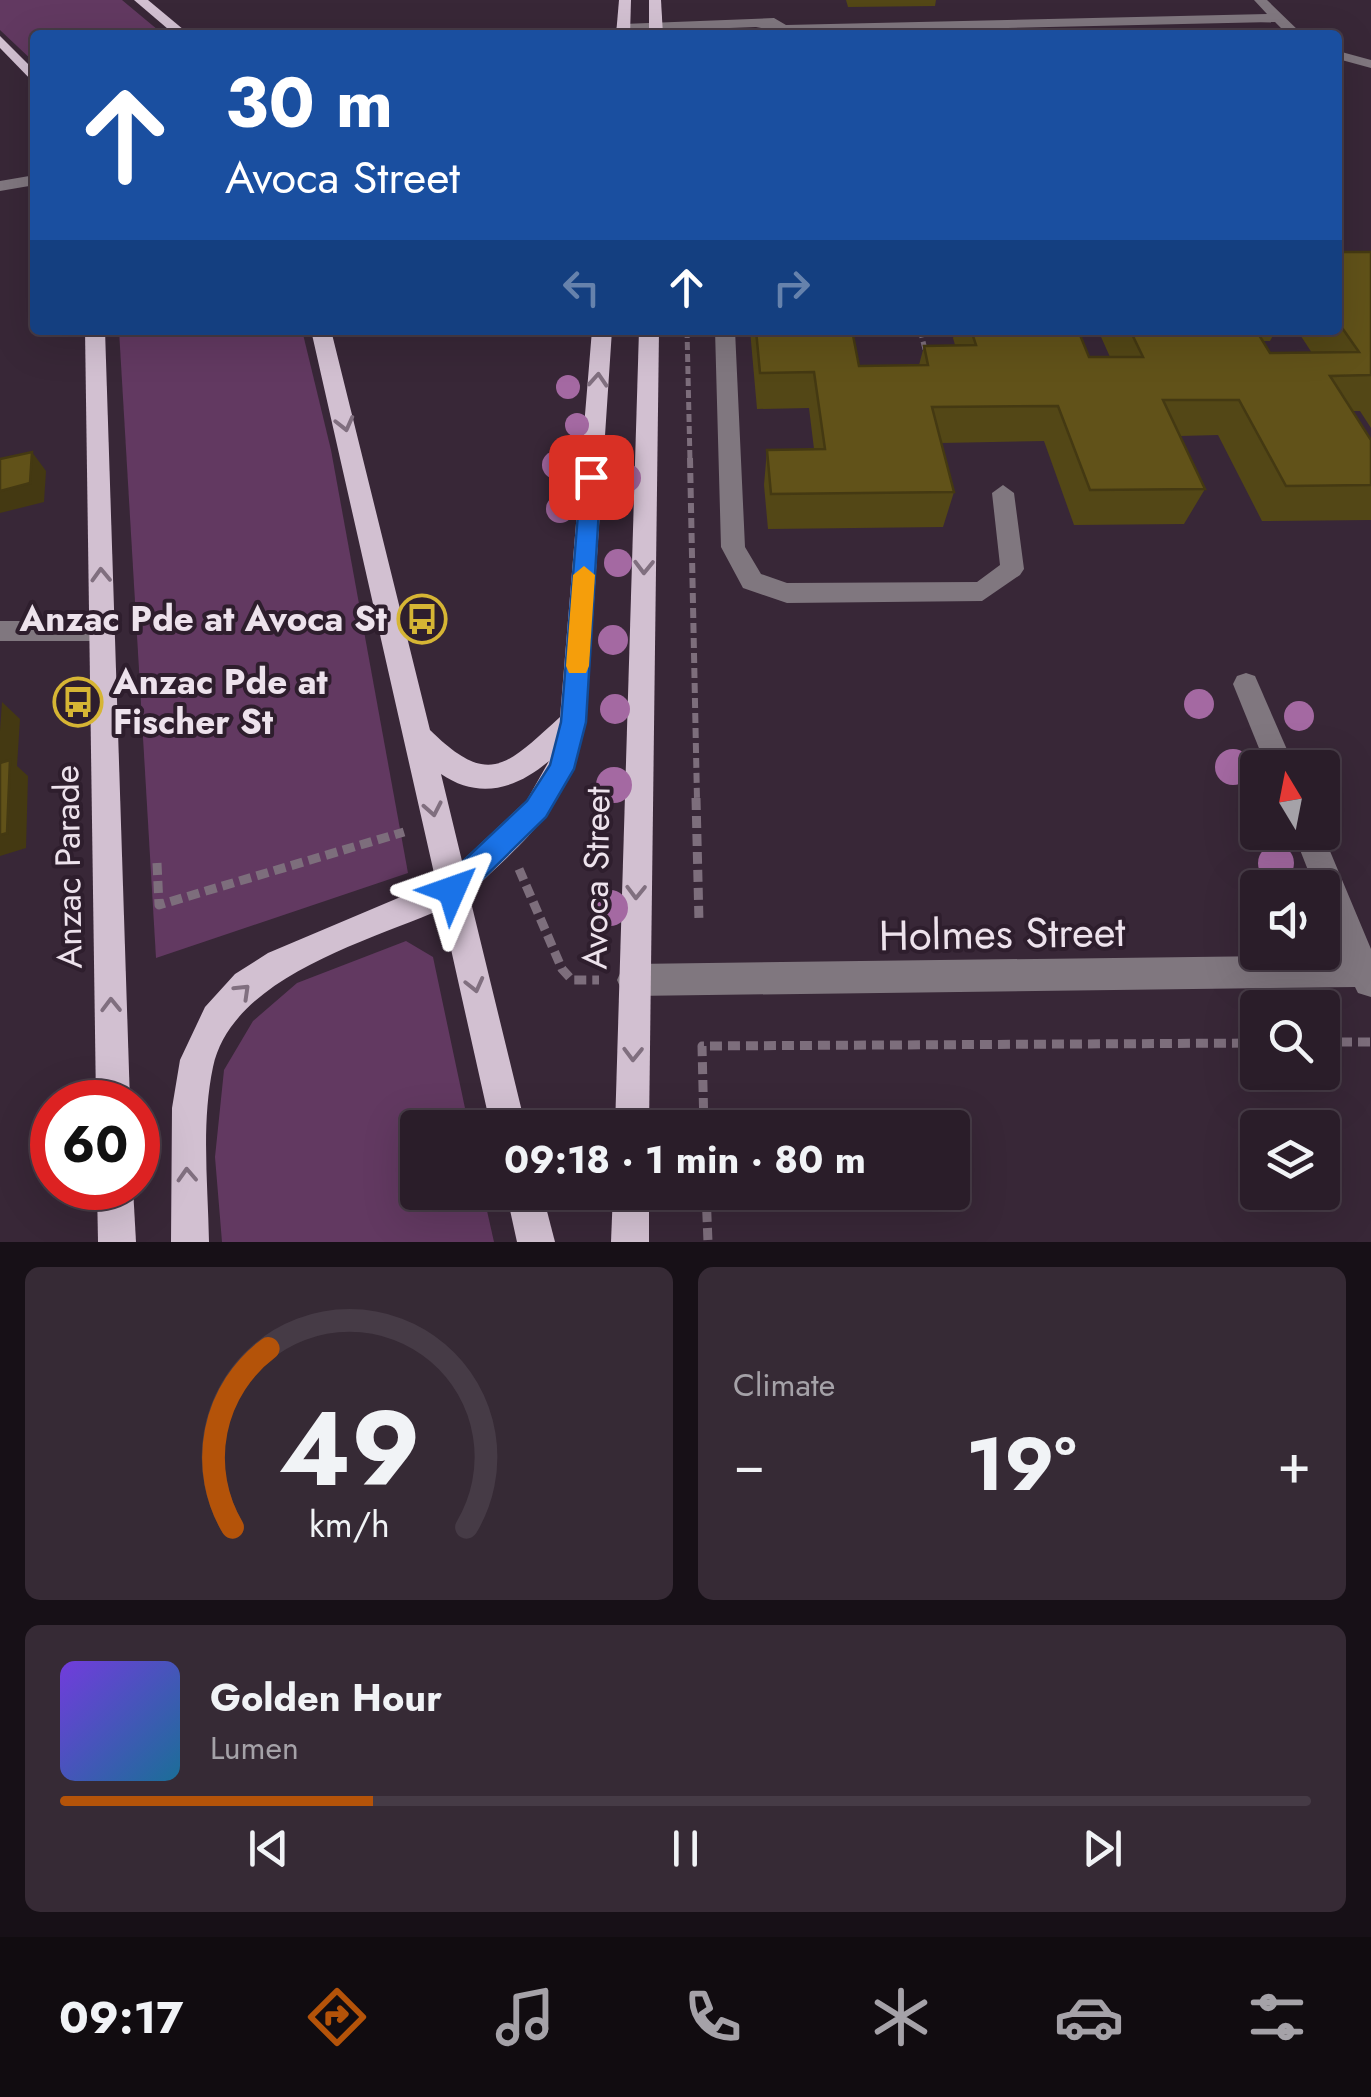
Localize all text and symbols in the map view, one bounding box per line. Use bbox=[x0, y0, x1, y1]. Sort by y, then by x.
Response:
text: 30 m bbox=[225, 52, 393, 153]
icon: ahead bbox=[60, 70, 190, 200]
text: Avoca Street bbox=[225, 145, 460, 210]
icon: left bbox=[554, 260, 609, 315]
icon: ahead bbox=[659, 260, 714, 315]
icon: right bbox=[764, 260, 819, 315]
one-way arrow bbox=[587, 372, 608, 388]
one-way arrow bbox=[333, 415, 354, 432]
pin bbox=[549, 435, 634, 520]
icon: arrive bbox=[564, 450, 619, 505]
one-way arrow bbox=[633, 560, 654, 576]
one-way arrow bbox=[90, 567, 111, 583]
bus stop icon: Anzac Pde at Avoca St bbox=[396, 593, 448, 645]
place label: Anzac Pde at Avoca St bbox=[19, 594, 387, 644]
place label: Anzac Pde at Fischer St bbox=[112, 657, 328, 747]
bus stop icon: Anzac Pde at Fischer St bbox=[52, 676, 104, 728]
north arrow bbox=[1240, 750, 1340, 850]
map controls bbox=[1240, 750, 1340, 1210]
street label: Anzac Parade bbox=[41, 765, 95, 969]
street label: Avoca Street bbox=[569, 786, 623, 970]
one-way arrow bbox=[422, 800, 443, 817]
position arrow bbox=[400, 838, 504, 942]
button: sound bbox=[1240, 870, 1340, 970]
one-way arrow bbox=[625, 885, 646, 901]
street label: Holmes Street bbox=[878, 901, 1126, 966]
one-way arrow bbox=[463, 976, 484, 993]
one-way arrow bbox=[231, 985, 249, 1003]
button: search bbox=[1240, 990, 1340, 1090]
one-way arrow bbox=[100, 997, 122, 1012]
one-way arrow bbox=[622, 1046, 644, 1062]
speed limit sign: 60 bbox=[30, 1080, 160, 1210]
button: layers bbox=[1240, 1110, 1340, 1210]
text: 09:18 · 1 min · 80 m bbox=[504, 1132, 866, 1187]
one-way arrow bbox=[177, 1166, 198, 1182]
text: Climate bbox=[733, 1362, 835, 1408]
text: 49 bbox=[278, 1374, 420, 1524]
text: 19° bbox=[966, 1410, 1077, 1518]
text: − bbox=[733, 1424, 765, 1504]
text: + bbox=[1277, 1424, 1311, 1504]
text: km/h bbox=[309, 1499, 389, 1550]
text: Golden Hour bbox=[210, 1670, 442, 1725]
text: Lumen bbox=[210, 1725, 299, 1771]
icon: previous bbox=[241, 1821, 296, 1876]
icon: pause bbox=[658, 1821, 713, 1876]
icon: next bbox=[1075, 1821, 1130, 1876]
icon: directions bbox=[302, 1982, 372, 2052]
icon: music bbox=[490, 1982, 560, 2052]
icon: phone bbox=[678, 1982, 748, 2052]
icon: climate bbox=[866, 1982, 936, 2052]
icon: car bbox=[1054, 1982, 1124, 2052]
icon: filters bbox=[1242, 1982, 1312, 2052]
text: 09:17 bbox=[59, 1985, 183, 2050]

